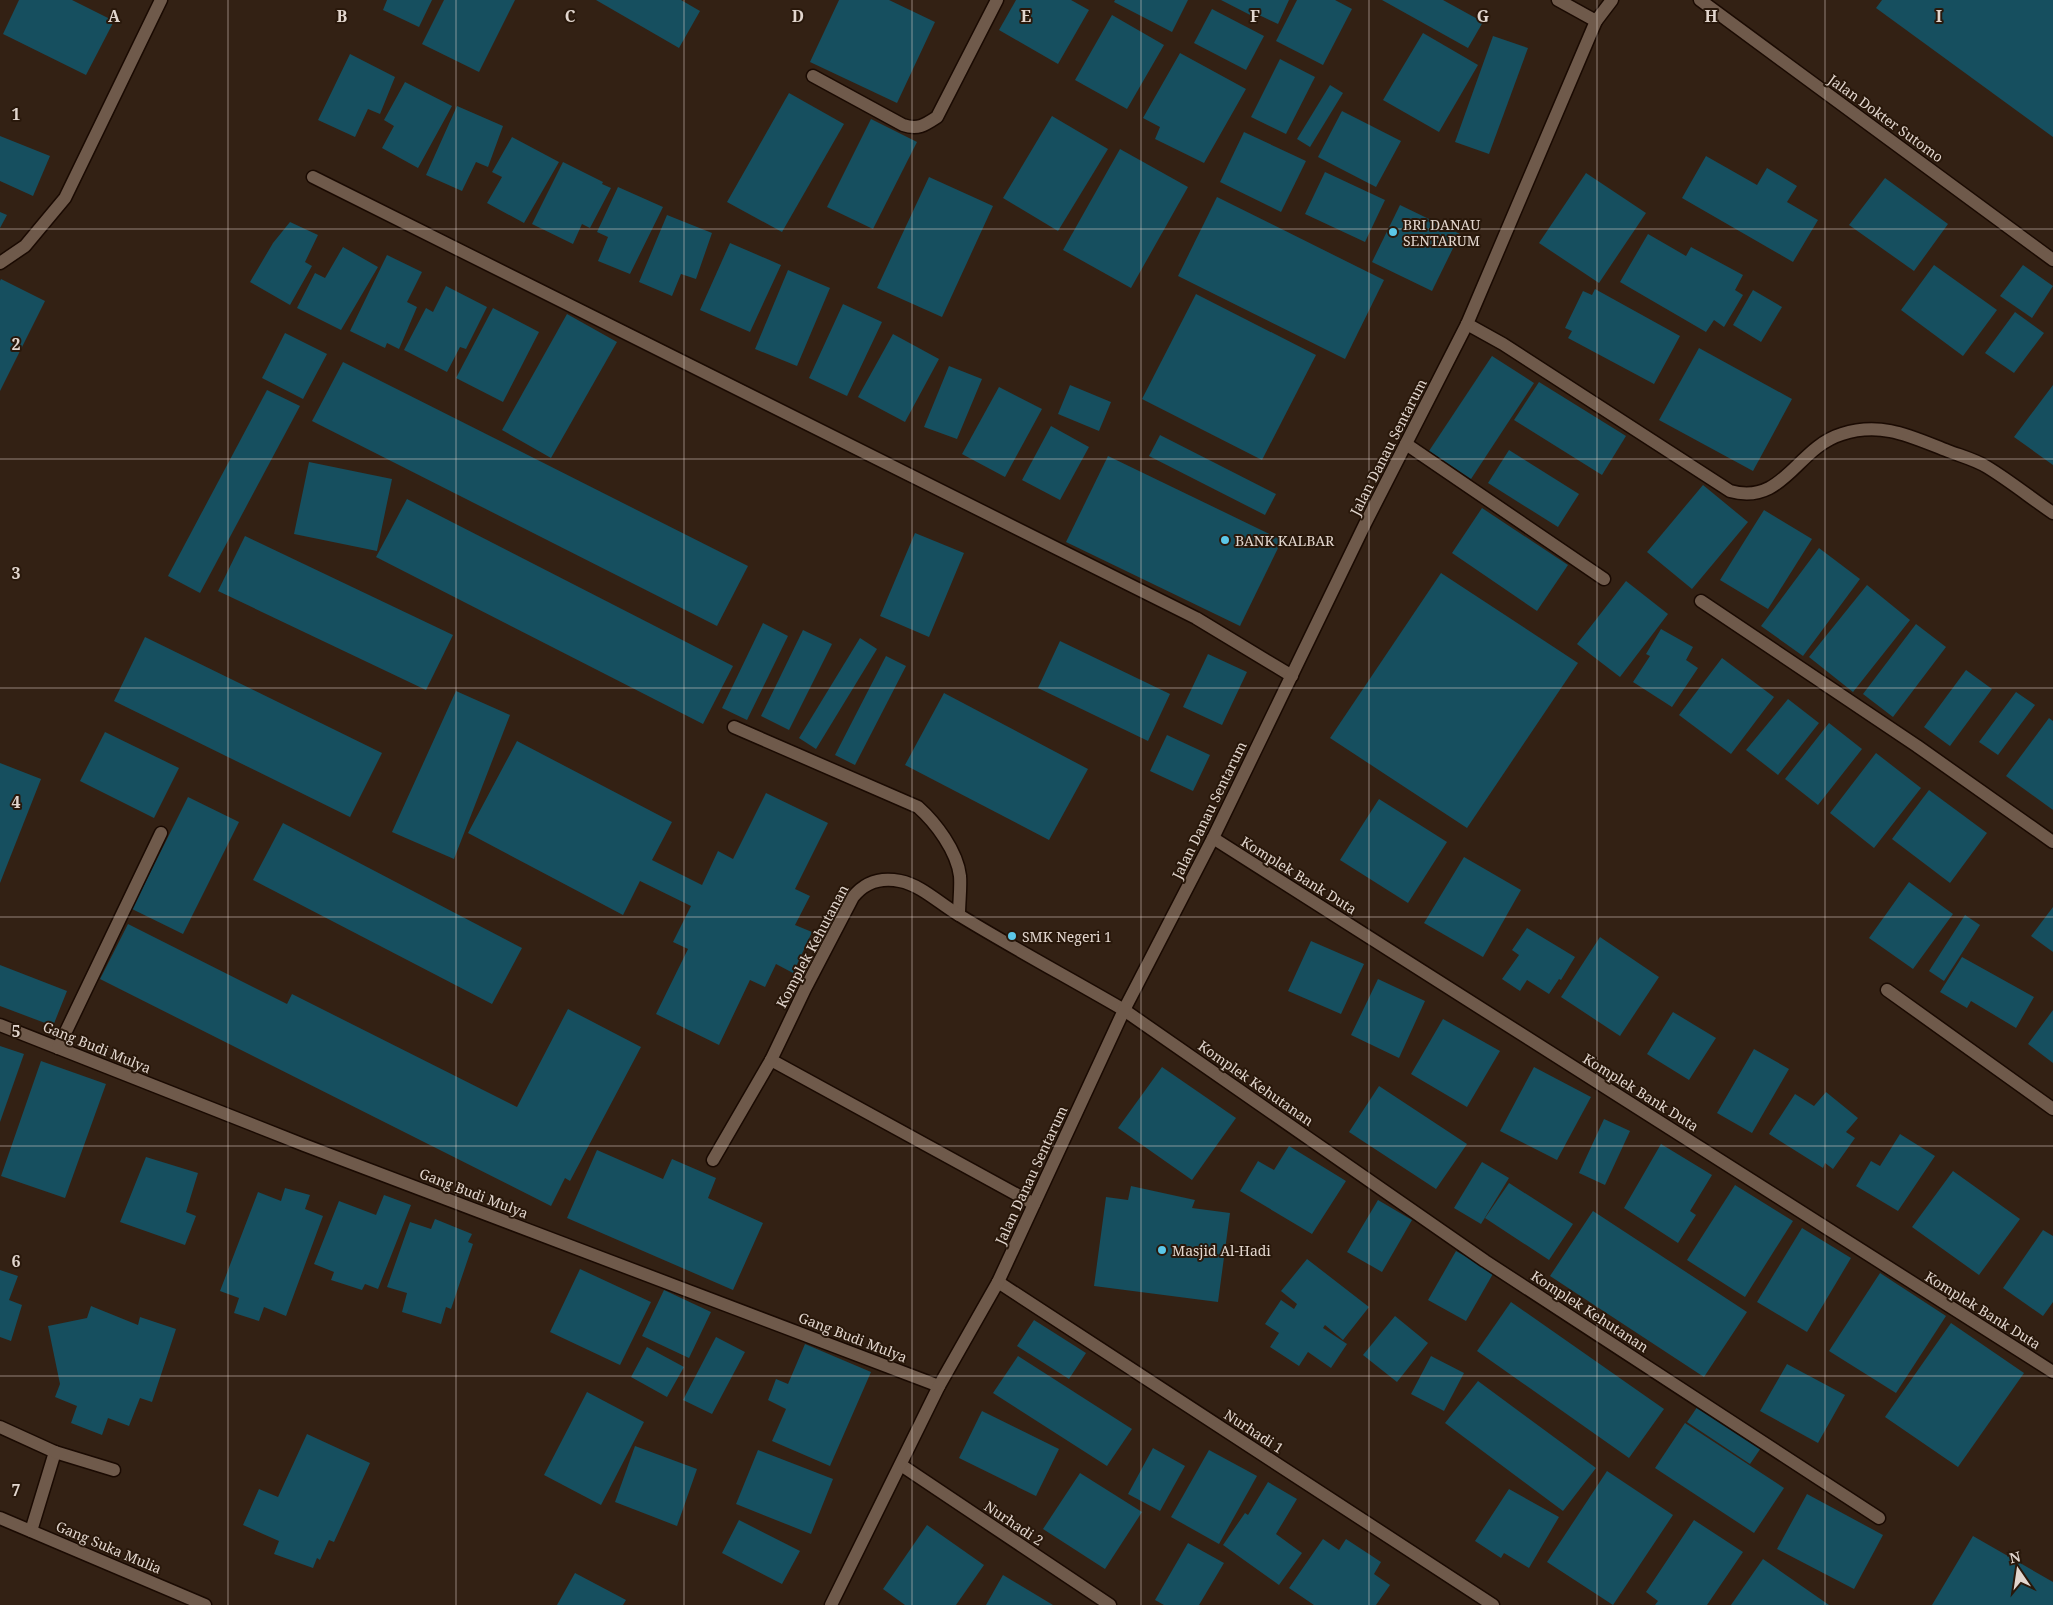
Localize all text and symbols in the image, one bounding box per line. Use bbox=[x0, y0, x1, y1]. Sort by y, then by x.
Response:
text: A bbox=[108, 5, 121, 27]
text: B bbox=[337, 5, 348, 27]
text: C bbox=[565, 5, 576, 27]
text: D bbox=[792, 5, 804, 27]
text: E bbox=[1021, 5, 1031, 27]
text: F bbox=[1250, 5, 1260, 27]
text: G bbox=[1477, 5, 1489, 27]
text: H bbox=[1704, 5, 1718, 27]
text: I bbox=[1936, 5, 1942, 27]
street label: Jalan Dokter Sutomo bbox=[1824, 69, 1947, 166]
text: 1 bbox=[11, 103, 21, 125]
place label: BRI DANAU SENTARUM bbox=[1403, 215, 1480, 250]
marker: BRI DANAU SENTARUM bbox=[1387, 226, 1399, 238]
text: 2 bbox=[11, 333, 21, 355]
street label: Jalan Danau Sentarum bbox=[1345, 375, 1431, 519]
place label: BANK KALBAR bbox=[1235, 531, 1335, 550]
marker: BANK KALBAR bbox=[1219, 534, 1231, 546]
text: 3 bbox=[11, 562, 21, 584]
street label: Jalan Danau Sentarum bbox=[1167, 738, 1251, 883]
text: 4 bbox=[11, 791, 21, 813]
street label: Komplek Bank Duta bbox=[1238, 832, 1360, 918]
street label: Komplek Kehutanan bbox=[772, 881, 852, 1011]
place label: SMK Negeri 1 bbox=[1022, 927, 1112, 946]
marker: SMK Negeri 1 bbox=[1006, 930, 1018, 942]
street label: Gang Budi Mulya bbox=[40, 1017, 154, 1077]
text: 5 bbox=[11, 1020, 21, 1042]
street label: Komplek Kehutanan bbox=[1195, 1036, 1317, 1130]
street label: Komplek Bank Duta bbox=[1580, 1049, 1702, 1135]
street label: Jalan Danau Sentarum bbox=[990, 1103, 1072, 1248]
street label: Gang Budi Mulya bbox=[417, 1164, 531, 1223]
place label: Masjid Al-Hadi bbox=[1172, 1241, 1271, 1260]
marker: Masjid Al-Hadi bbox=[1156, 1244, 1168, 1256]
text: 6 bbox=[11, 1250, 21, 1272]
street label: Komplek Kehutanan bbox=[1528, 1266, 1652, 1356]
street label: Komplek Bank Duta bbox=[1922, 1267, 2044, 1353]
street label: Gang Budi Mulya bbox=[796, 1308, 910, 1367]
street label: Nurhadi 1 bbox=[1221, 1405, 1287, 1457]
text: 7 bbox=[11, 1479, 21, 1501]
street label: Nurhadi 2 bbox=[981, 1496, 1047, 1550]
street label: Gang Suka Mulia bbox=[53, 1516, 165, 1578]
north arrow bbox=[1993, 1545, 2043, 1595]
text: N bbox=[2007, 1546, 2022, 1567]

